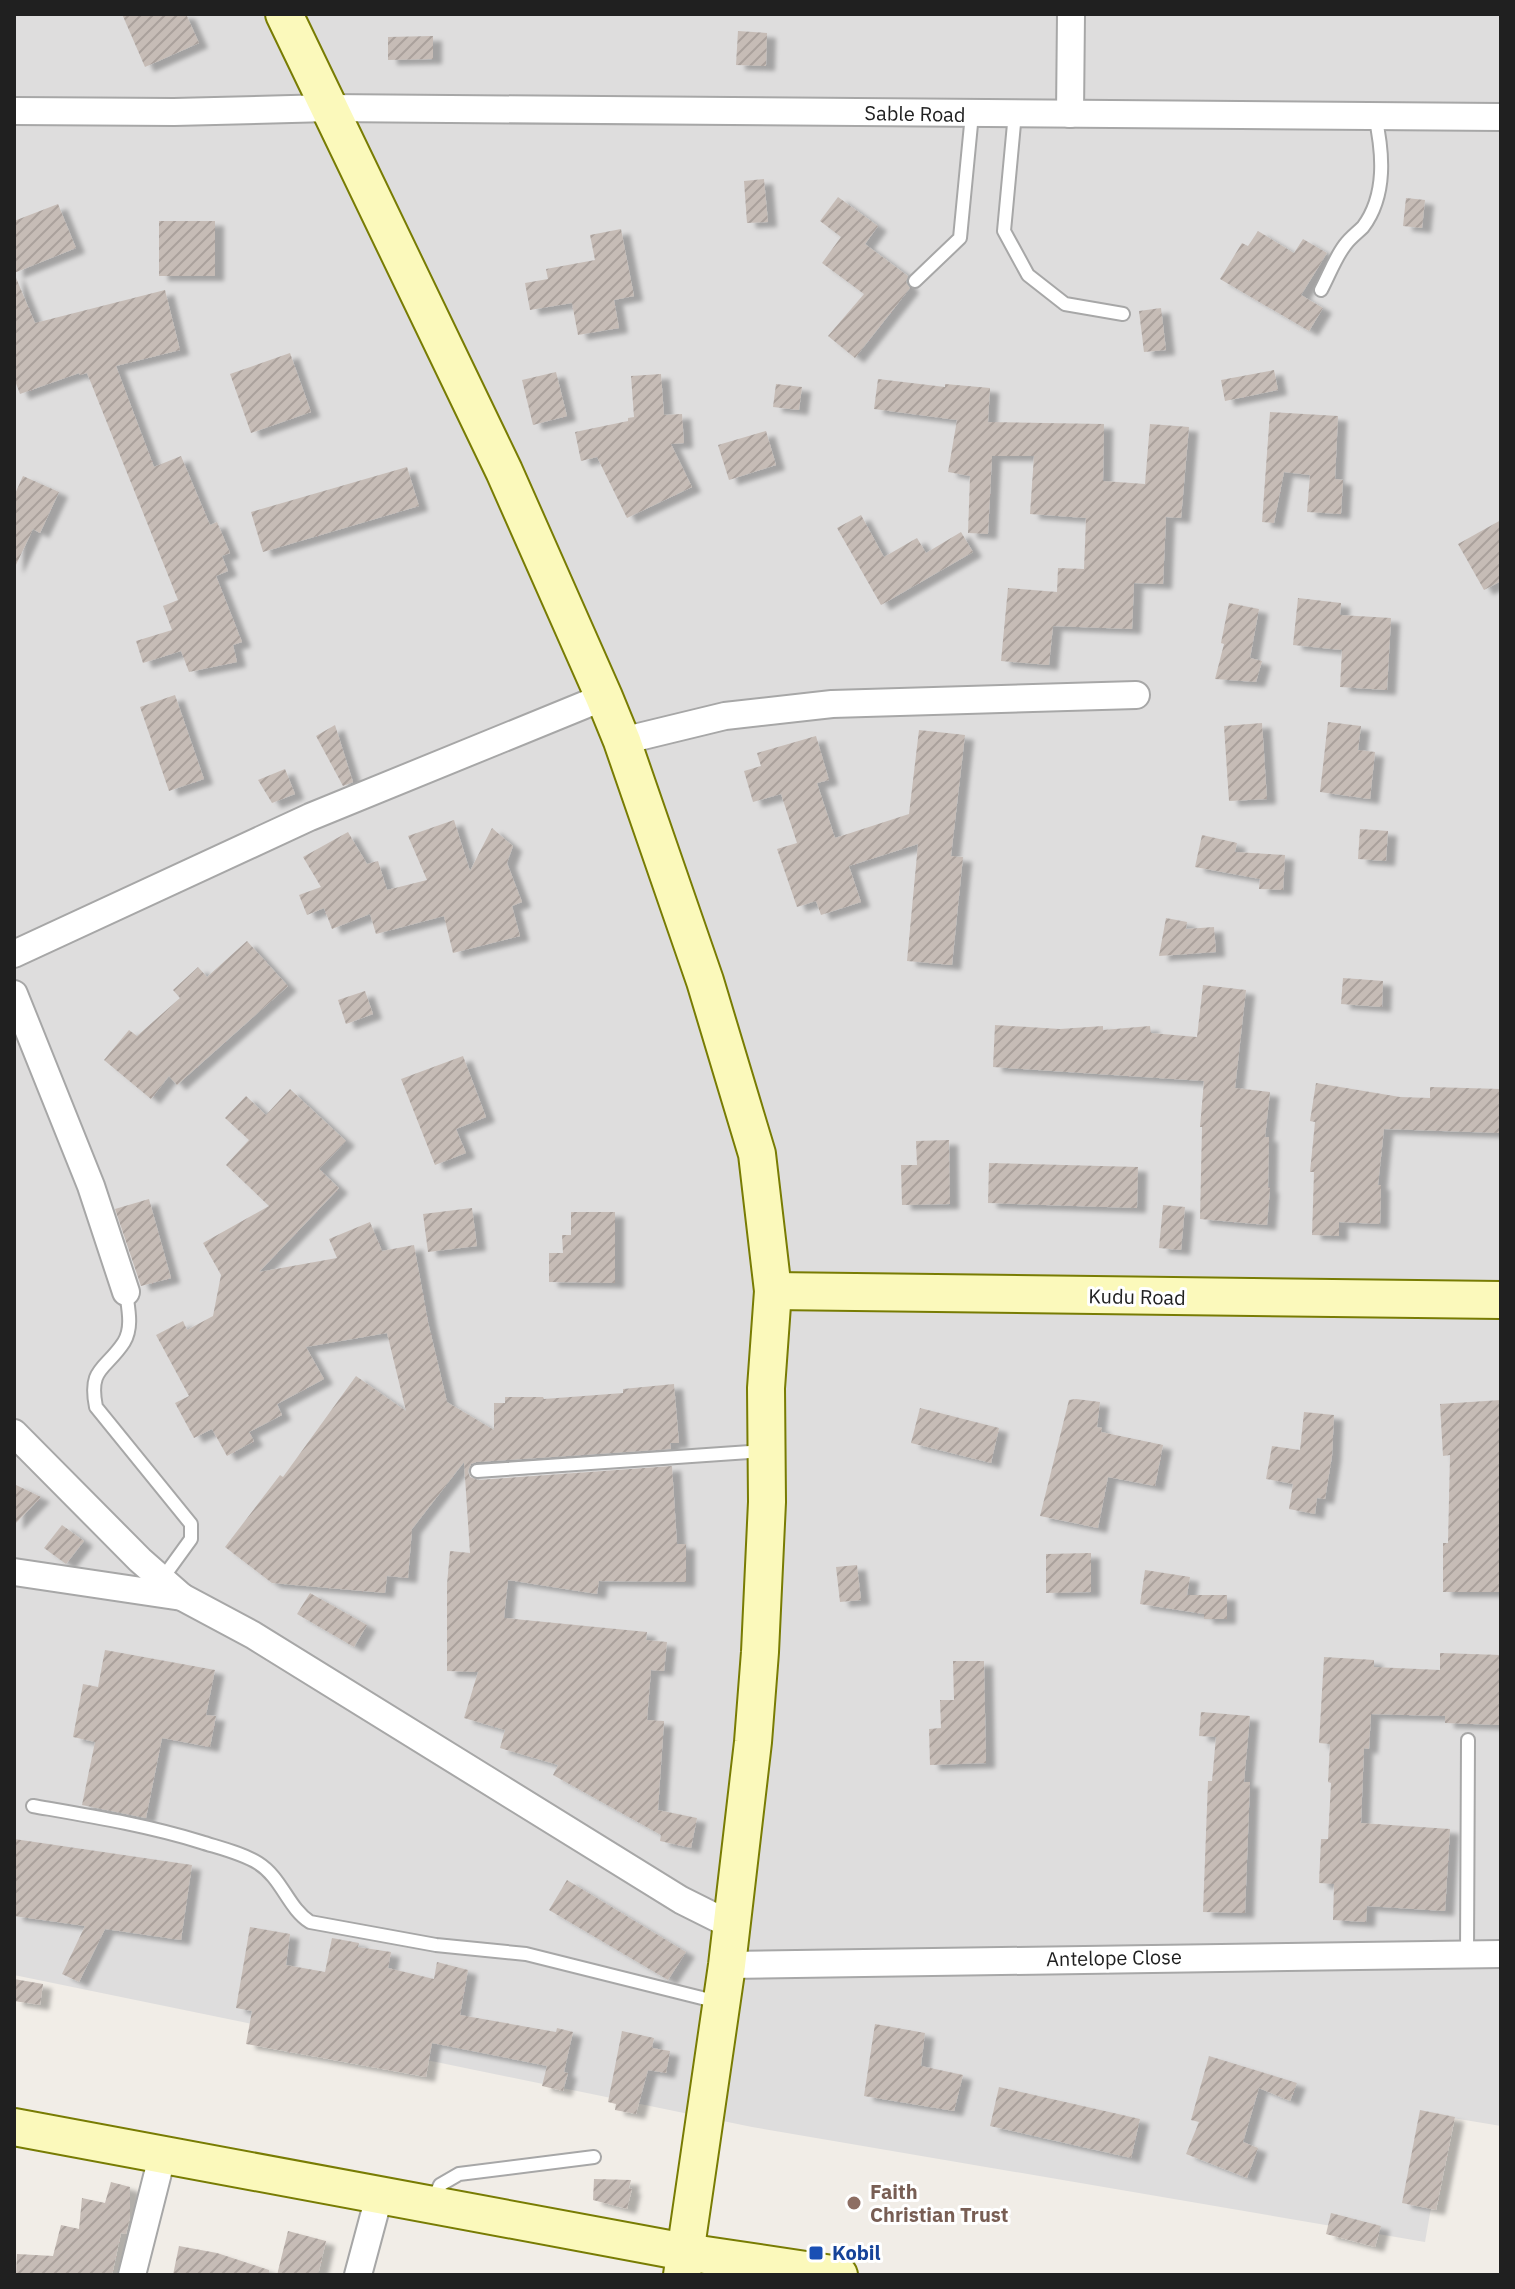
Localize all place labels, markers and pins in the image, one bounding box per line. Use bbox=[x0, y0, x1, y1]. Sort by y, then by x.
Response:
place label: Faith Christian Trust bbox=[870, 2178, 1008, 2228]
marker: Faith Christian Trust bbox=[845, 2194, 863, 2212]
place label: Kobil bbox=[832, 2239, 881, 2266]
marker: Kobil bbox=[807, 2244, 825, 2262]

